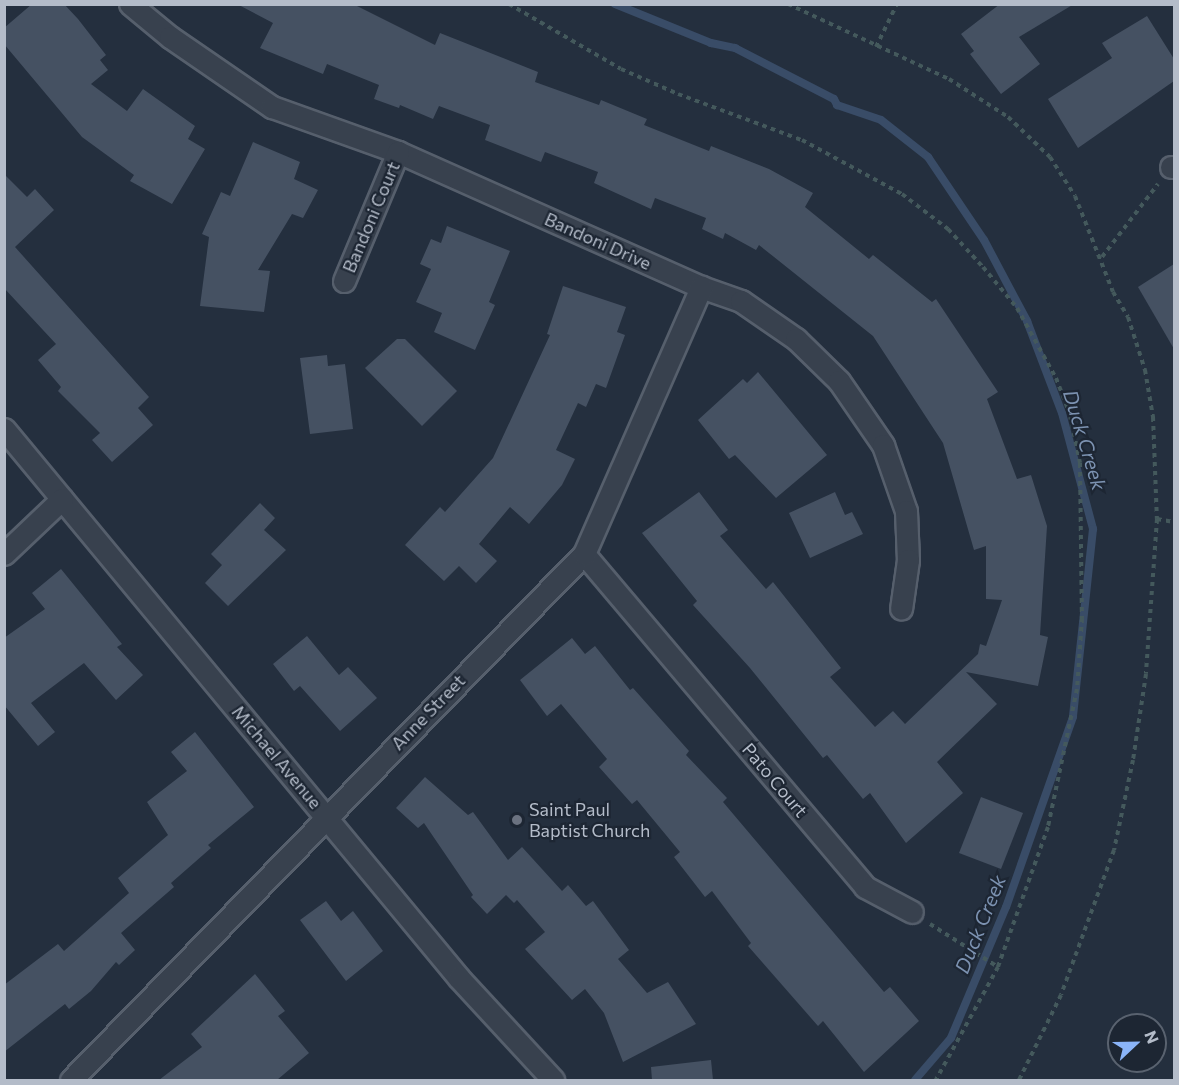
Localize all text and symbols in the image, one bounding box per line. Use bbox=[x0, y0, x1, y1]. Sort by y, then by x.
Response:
street label: Bandoni Court bbox=[338, 158, 404, 276]
street label: Bandoni Drive bbox=[541, 208, 655, 274]
water label: Duck Creek bbox=[1058, 387, 1112, 493]
street label: Anne Street bbox=[387, 670, 469, 754]
street label: Michael Avenue bbox=[228, 701, 326, 813]
street label: Pato Court bbox=[738, 739, 812, 821]
place label: Saint Paul Baptist Church bbox=[529, 799, 650, 842]
marker: Saint Paul Baptist Church bbox=[510, 813, 524, 827]
water label: Duck Creek bbox=[949, 871, 1011, 977]
north arrow bbox=[1107, 1013, 1167, 1073]
text: N bbox=[1141, 1028, 1163, 1046]

